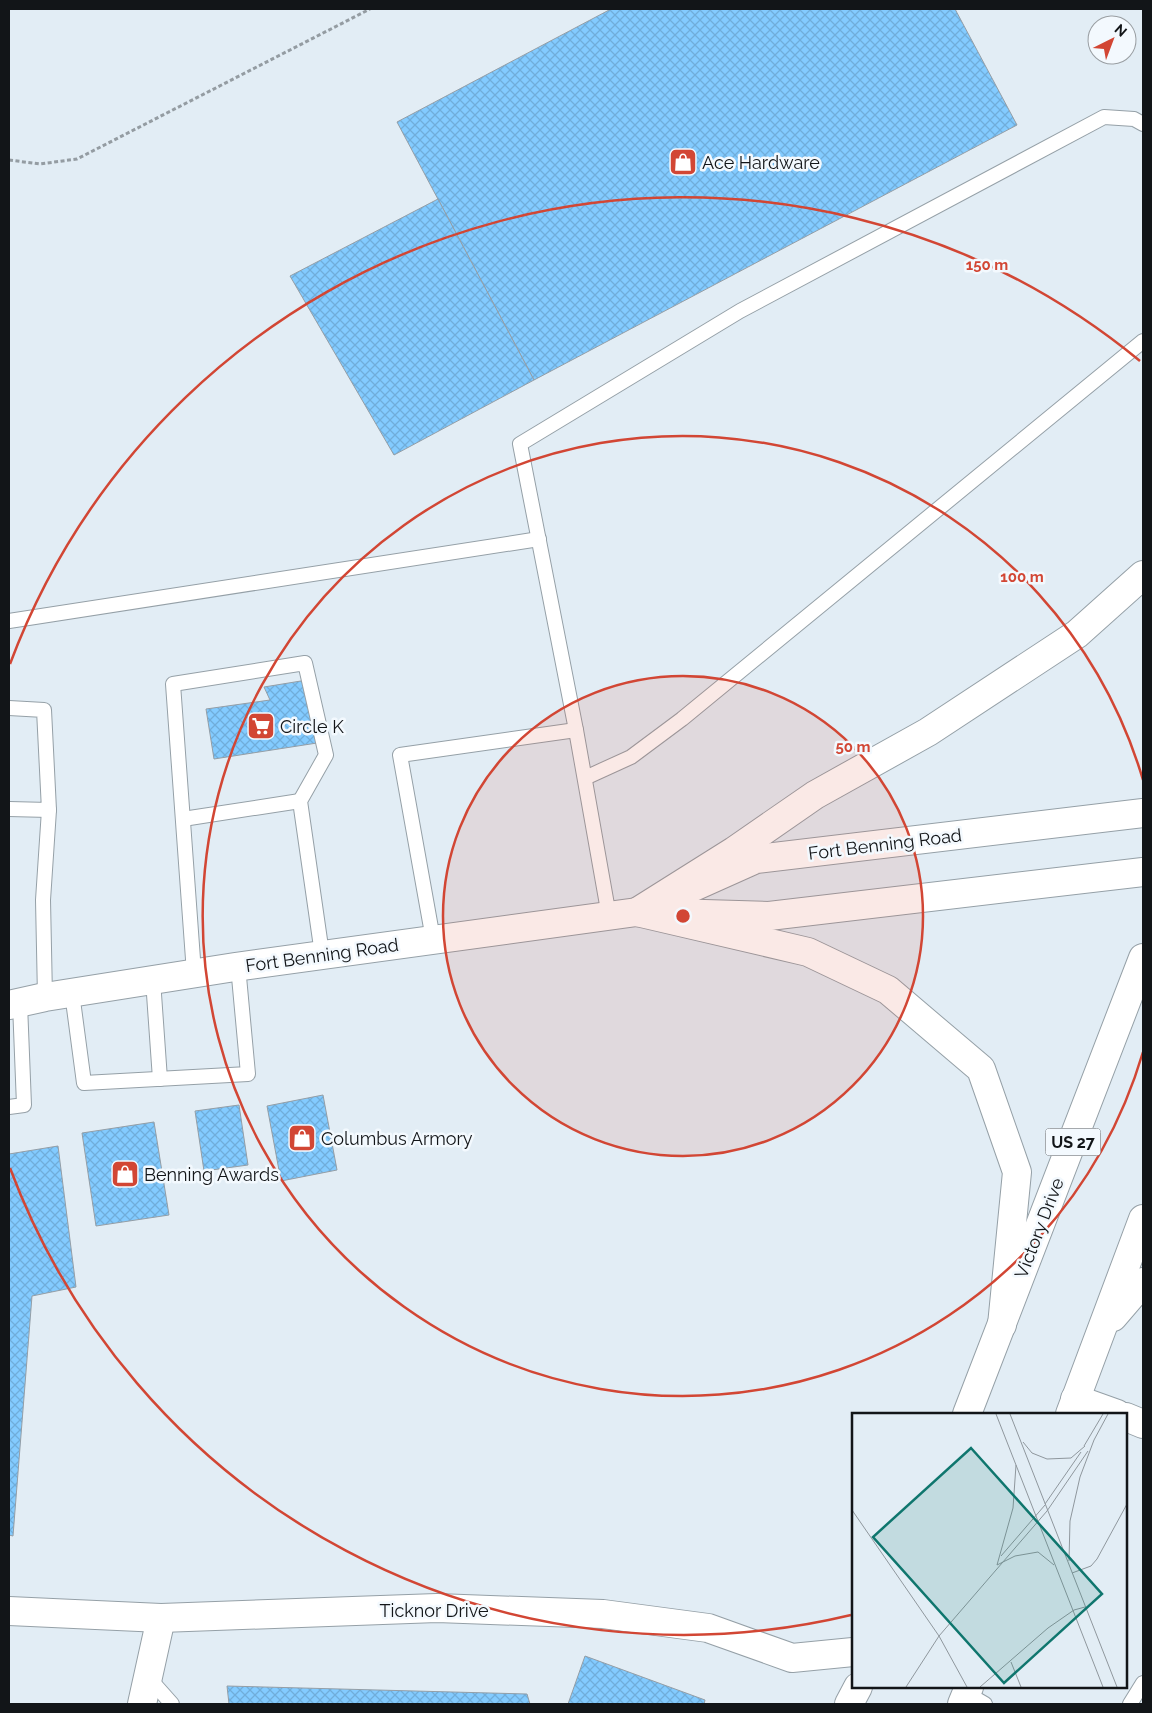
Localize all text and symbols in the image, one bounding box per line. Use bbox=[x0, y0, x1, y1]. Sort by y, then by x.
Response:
north arrow bbox=[1087, 15, 1137, 65]
text: N bbox=[1111, 21, 1130, 40]
shop icon: Ace Hardware bbox=[668, 147, 698, 177]
place label: Ace Hardware bbox=[702, 152, 820, 173]
text: 150 m bbox=[966, 256, 1008, 274]
text: 100 m bbox=[1000, 568, 1044, 586]
supermarket icon: Circle K bbox=[246, 711, 276, 741]
place label: Circle K bbox=[280, 716, 344, 737]
text: 50 m bbox=[835, 738, 871, 756]
street label: Fort Benning Road bbox=[807, 824, 963, 864]
centre of rings bbox=[674, 907, 692, 925]
street label: Fort Benning Road bbox=[244, 934, 400, 976]
shop icon: Columbus Armory bbox=[287, 1123, 317, 1153]
place label: Columbus Armory bbox=[321, 1128, 473, 1149]
road number: US 27 bbox=[1046, 1128, 1100, 1156]
shop icon: Benning Awards bbox=[110, 1159, 140, 1189]
place label: Benning Awards bbox=[144, 1164, 279, 1185]
street label: Victory Drive bbox=[1010, 1174, 1068, 1281]
inset map bbox=[852, 1413, 1127, 1688]
street label: Ticknor Drive bbox=[380, 1600, 489, 1621]

